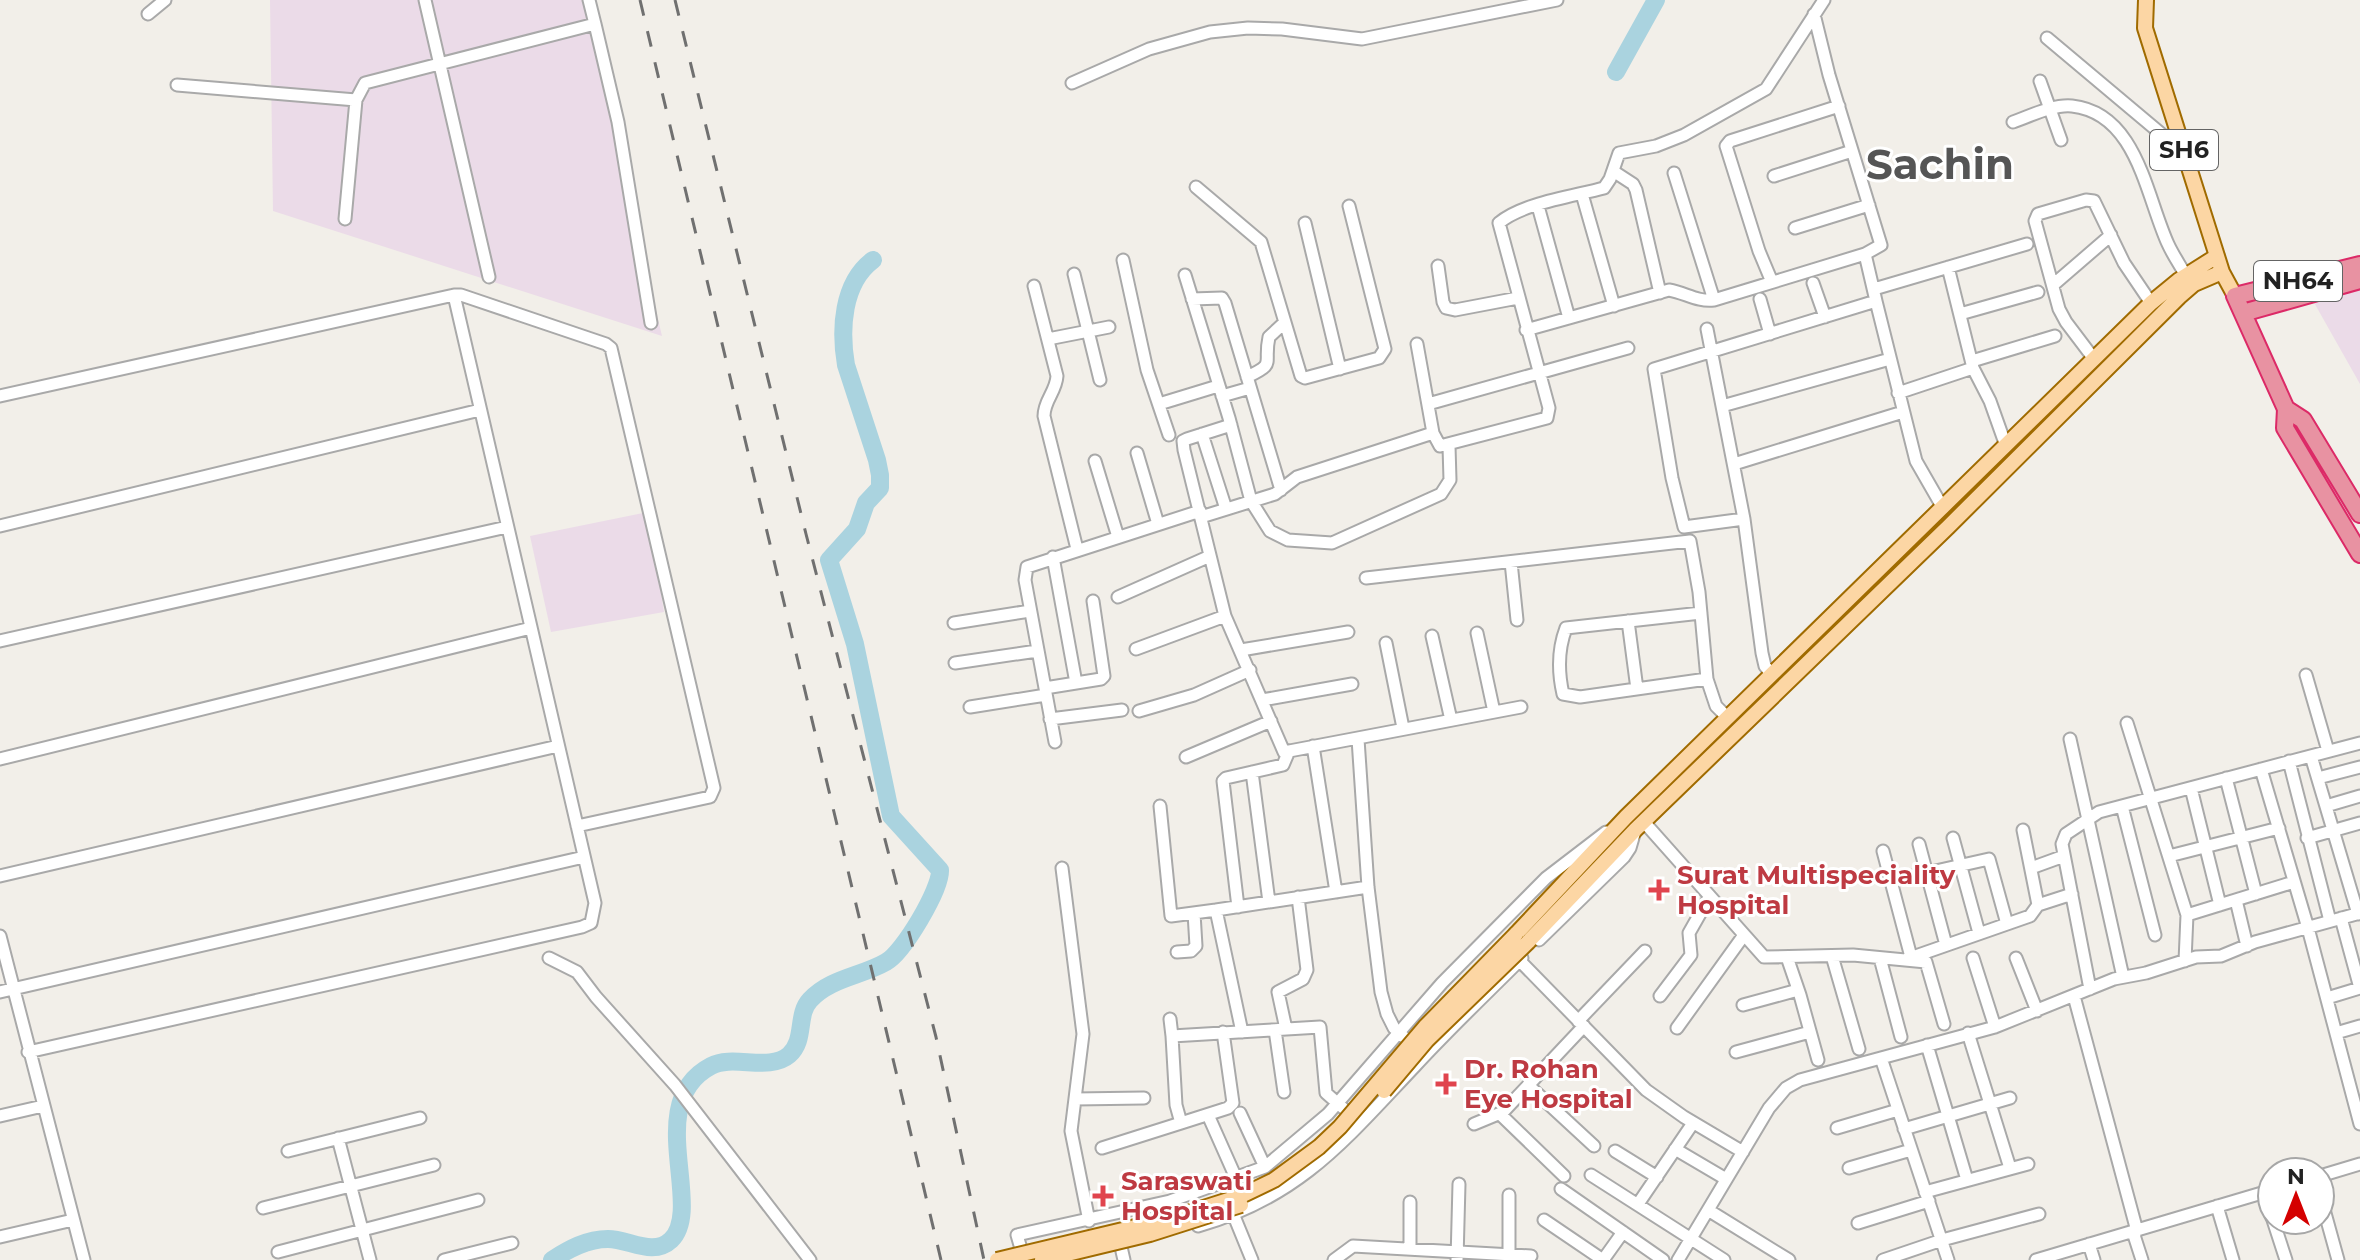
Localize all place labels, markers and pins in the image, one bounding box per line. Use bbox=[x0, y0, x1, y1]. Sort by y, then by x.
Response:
place label: Surat Multispeciality Hospital bbox=[1677, 859, 1956, 921]
marker: Surat Multispeciality Hospital bbox=[1648, 879, 1670, 901]
place label: Dr. Rohan Eye Hospital bbox=[1464, 1053, 1633, 1115]
marker: Dr. Rohan Eye Hospital bbox=[1435, 1073, 1457, 1095]
place label: Saraswati Hospital bbox=[1121, 1165, 1252, 1227]
marker: Saraswati Hospital bbox=[1092, 1185, 1114, 1207]

